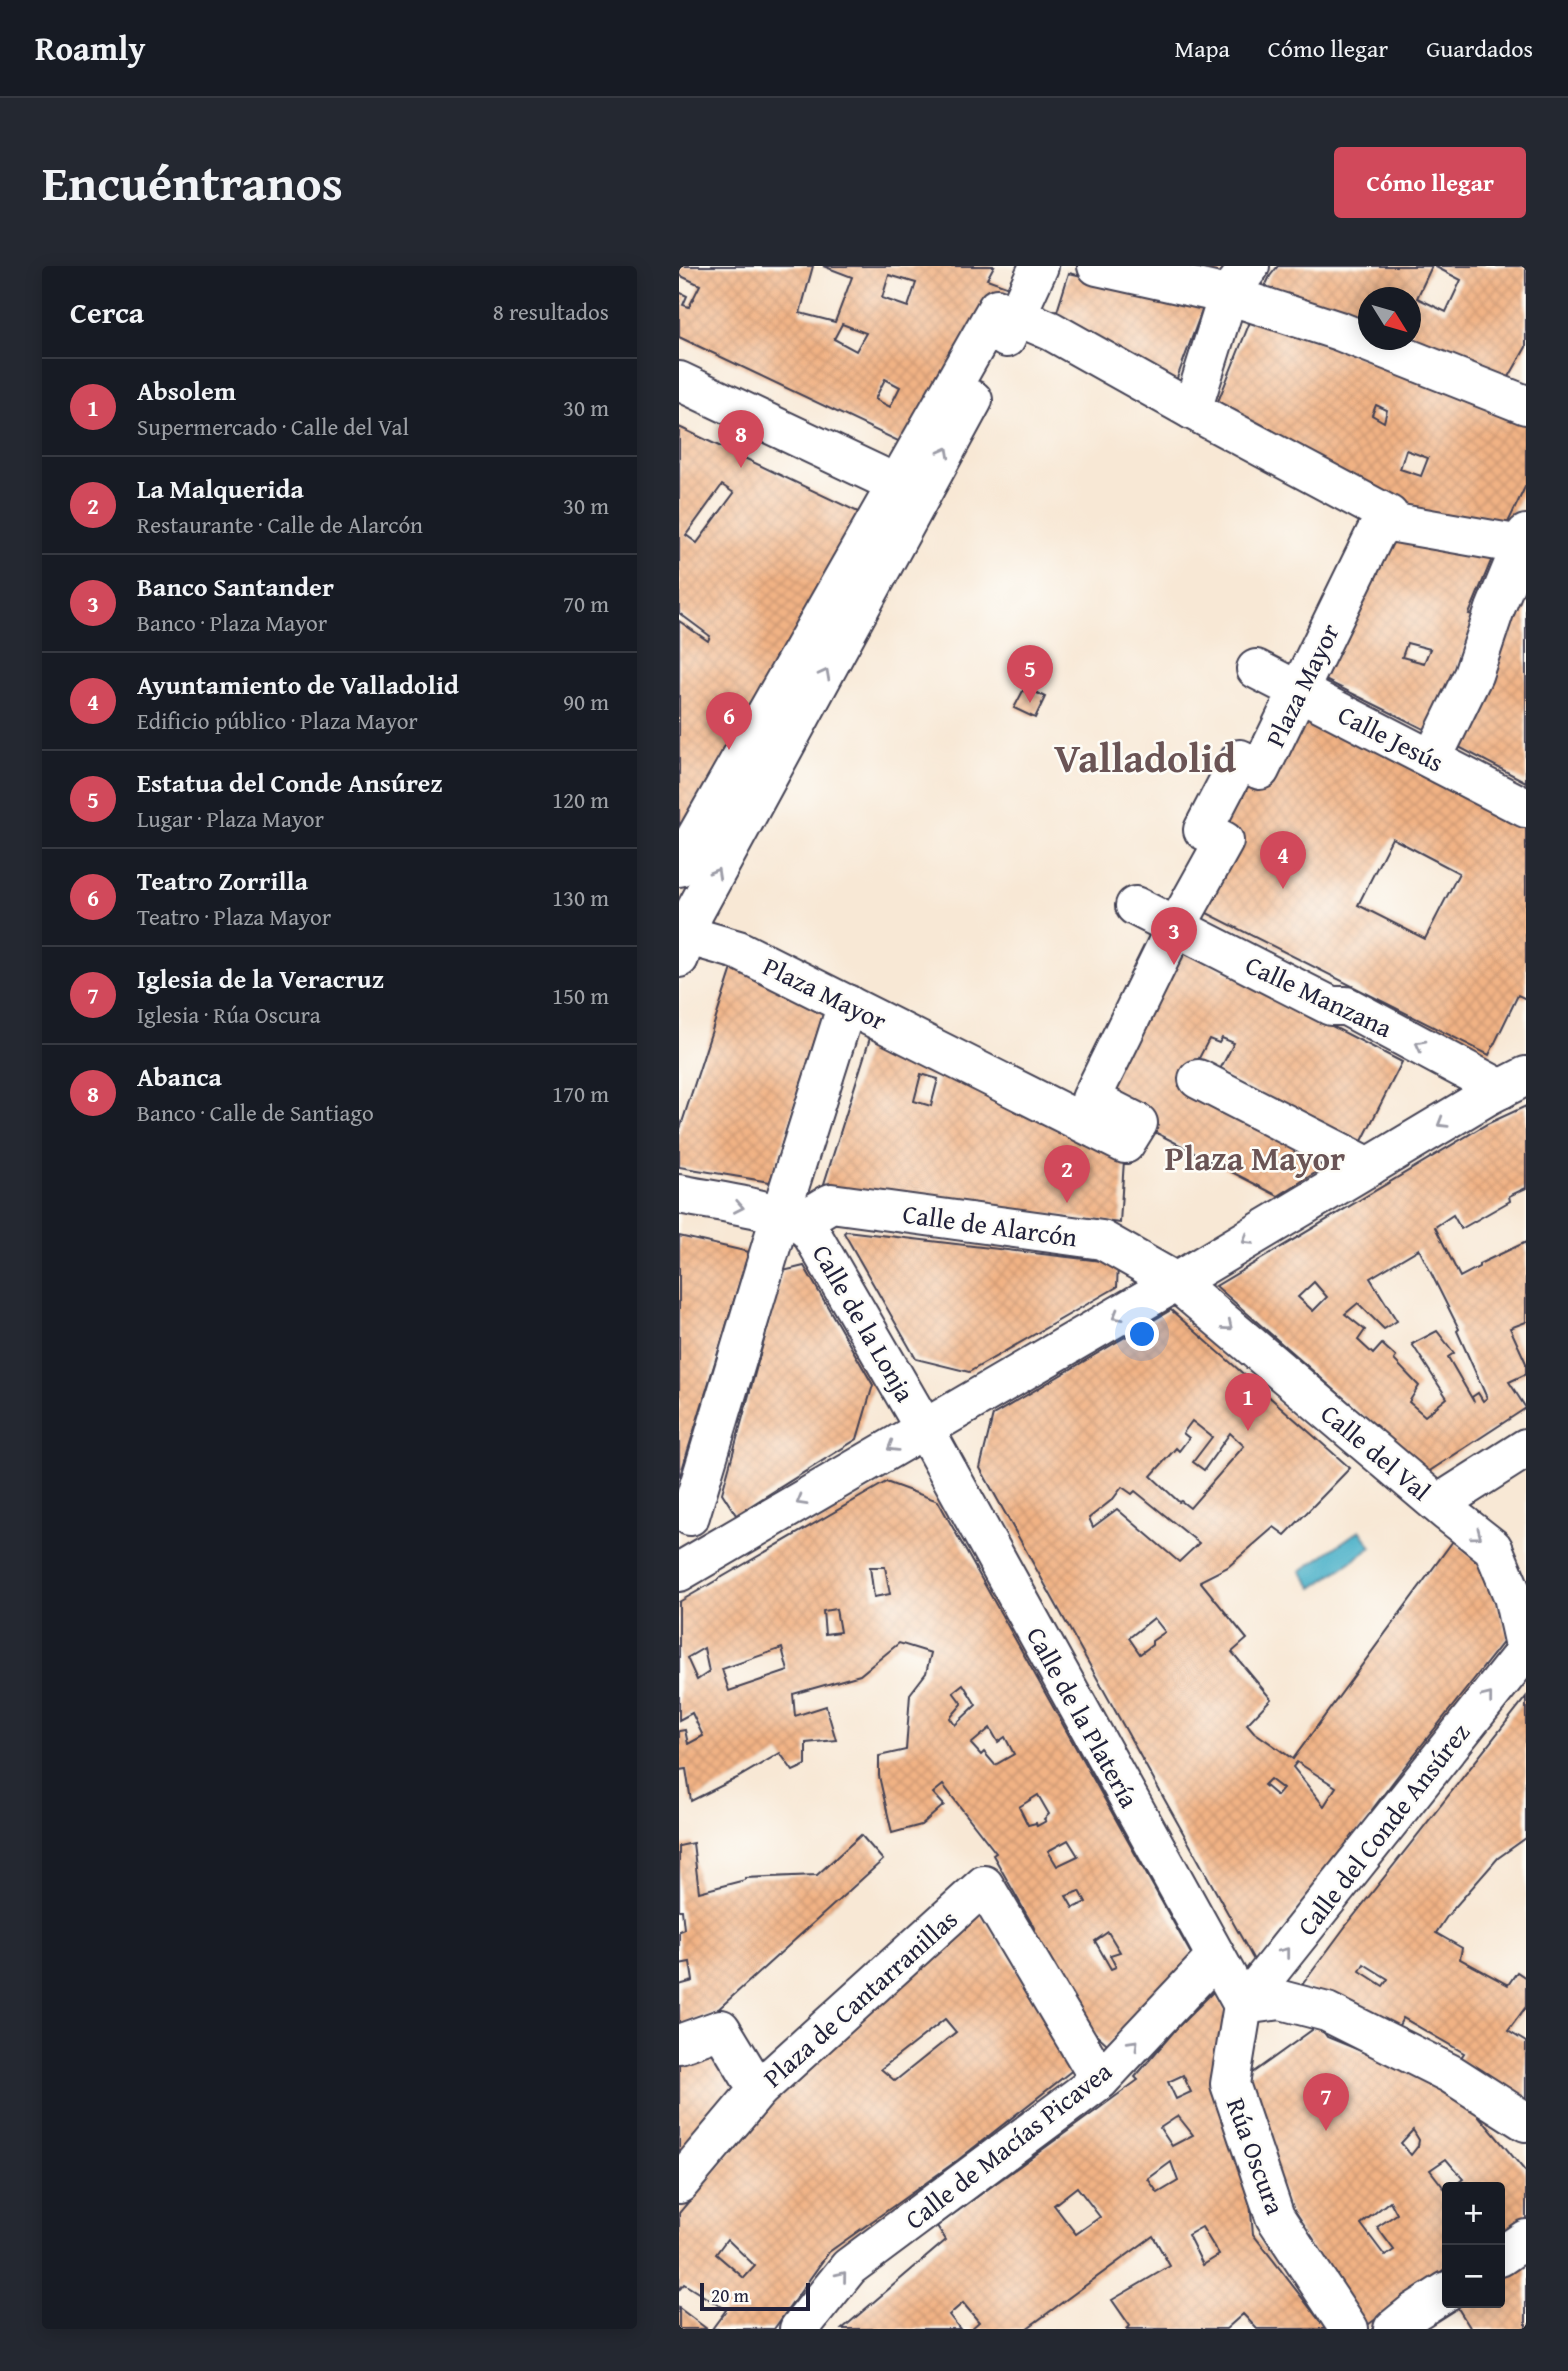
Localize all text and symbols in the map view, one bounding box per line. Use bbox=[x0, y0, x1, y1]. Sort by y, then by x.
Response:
text: Roamly bbox=[35, 24, 145, 72]
text: Mapa bbox=[1174, 31, 1230, 66]
text: Cómo llegar bbox=[1268, 31, 1388, 66]
text: Guardados bbox=[1426, 31, 1533, 66]
text: Encuéntranos bbox=[42, 146, 343, 218]
button: Cómo llegar bbox=[1334, 147, 1526, 218]
north arrow bbox=[1358, 287, 1421, 350]
text: Cerca bbox=[70, 290, 144, 334]
text: 8 resultados bbox=[493, 295, 609, 328]
text: Absolem bbox=[137, 371, 236, 410]
text: 1 bbox=[87, 391, 99, 424]
text: 30 m bbox=[563, 391, 609, 424]
text: Supermercado · Calle del Val bbox=[137, 410, 409, 443]
pin: 8 bbox=[718, 410, 764, 468]
one-way arrow bbox=[937, 447, 950, 459]
text: La Malquerida bbox=[137, 469, 304, 508]
text: 2 bbox=[87, 489, 99, 522]
text: 30 m bbox=[563, 489, 609, 522]
text: Restaurante · Calle de Alarcón bbox=[137, 508, 423, 541]
text: Banco Santander bbox=[137, 567, 334, 606]
text: 3 bbox=[87, 587, 99, 620]
text: 70 m bbox=[563, 587, 609, 620]
text: Banco · Plaza Mayor bbox=[137, 606, 327, 639]
street label: Plaza Mayor bbox=[1255, 616, 1349, 753]
pin: 5 bbox=[1007, 645, 1053, 703]
text: Ayuntamiento de Valladolid bbox=[137, 665, 459, 704]
one-way arrow bbox=[817, 669, 830, 681]
text: 4 bbox=[87, 685, 99, 718]
text: 90 m bbox=[563, 685, 609, 718]
pin: 6 bbox=[706, 692, 752, 750]
street label: Calle Jesús bbox=[1331, 695, 1451, 781]
text: Edificio público · Plaza Mayor bbox=[137, 704, 418, 737]
district label: Valladolid bbox=[1054, 728, 1236, 787]
text: Estatua del Conde Ansúrez bbox=[137, 763, 443, 802]
text: 5 bbox=[87, 783, 99, 816]
text: 120 m bbox=[552, 783, 609, 816]
text: Lugar · Plaza Mayor bbox=[137, 802, 324, 835]
pin: 4 bbox=[1260, 831, 1306, 889]
text: Teatro Zorrilla bbox=[137, 861, 308, 900]
one-way arrow bbox=[708, 868, 721, 881]
text: 6 bbox=[87, 881, 99, 914]
text: 130 m bbox=[552, 881, 609, 914]
text: Teatro · Plaza Mayor bbox=[137, 900, 331, 933]
pin: 3 bbox=[1151, 907, 1197, 965]
street label: Calle Manzana bbox=[1239, 945, 1399, 1047]
street label: Plaza Mayor bbox=[757, 946, 894, 1040]
text: Iglesia de la Veracruz bbox=[137, 959, 384, 998]
text: 7 bbox=[87, 979, 99, 1012]
text: 150 m bbox=[552, 979, 609, 1012]
text: Iglesia · Rúa Oscura bbox=[137, 998, 321, 1031]
one-way arrow bbox=[1414, 1040, 1427, 1053]
text: Abanca bbox=[137, 1057, 222, 1096]
text: 8 bbox=[87, 1077, 99, 1110]
text: 170 m bbox=[552, 1077, 609, 1110]
text: Banco · Calle de Santiago bbox=[137, 1096, 374, 1129]
one-way arrow bbox=[1437, 1115, 1450, 1128]
district label: Plaza Mayor bbox=[1165, 1134, 1345, 1182]
pin: 2 bbox=[1044, 1145, 1090, 1203]
street label: Calle de Alarcón bbox=[900, 1193, 1080, 1257]
one-way arrow bbox=[733, 1198, 745, 1213]
one-way arrow bbox=[1241, 1231, 1254, 1244]
street label: Calle de la Lonja bbox=[803, 1237, 925, 1410]
one-way arrow bbox=[1112, 1308, 1124, 1321]
your location bbox=[1125, 1317, 1159, 1351]
one-way arrow bbox=[1220, 1318, 1233, 1330]
pin: 1 bbox=[1225, 1373, 1271, 1431]
street label: Calle del Val bbox=[1312, 1394, 1440, 1510]
one-way arrow bbox=[887, 1439, 900, 1452]
one-way arrow bbox=[796, 1493, 809, 1506]
one-way arrow bbox=[1469, 1527, 1482, 1540]
street label: Calle de la Platería bbox=[1017, 1620, 1149, 1815]
one-way arrow bbox=[1480, 1693, 1492, 1706]
street label: Calle del Conde Ansúrez bbox=[1287, 1714, 1479, 1944]
street label: Plaza de Cantarranillas bbox=[754, 1900, 966, 2096]
one-way arrow bbox=[1277, 1947, 1290, 1960]
one-way arrow bbox=[1126, 2039, 1139, 2052]
street label: Calle de Macías Picavea bbox=[896, 2051, 1120, 2238]
pin: 7 bbox=[1303, 2073, 1349, 2131]
street label: Rúa Oscura bbox=[1217, 2092, 1295, 2220]
map controls bbox=[1442, 2182, 1505, 2308]
button: + bbox=[1442, 2182, 1505, 2245]
button: − bbox=[1442, 2245, 1505, 2308]
one-way arrow bbox=[833, 2271, 846, 2283]
scale bar bbox=[700, 2280, 810, 2312]
text: 20 m bbox=[711, 2281, 749, 2309]

